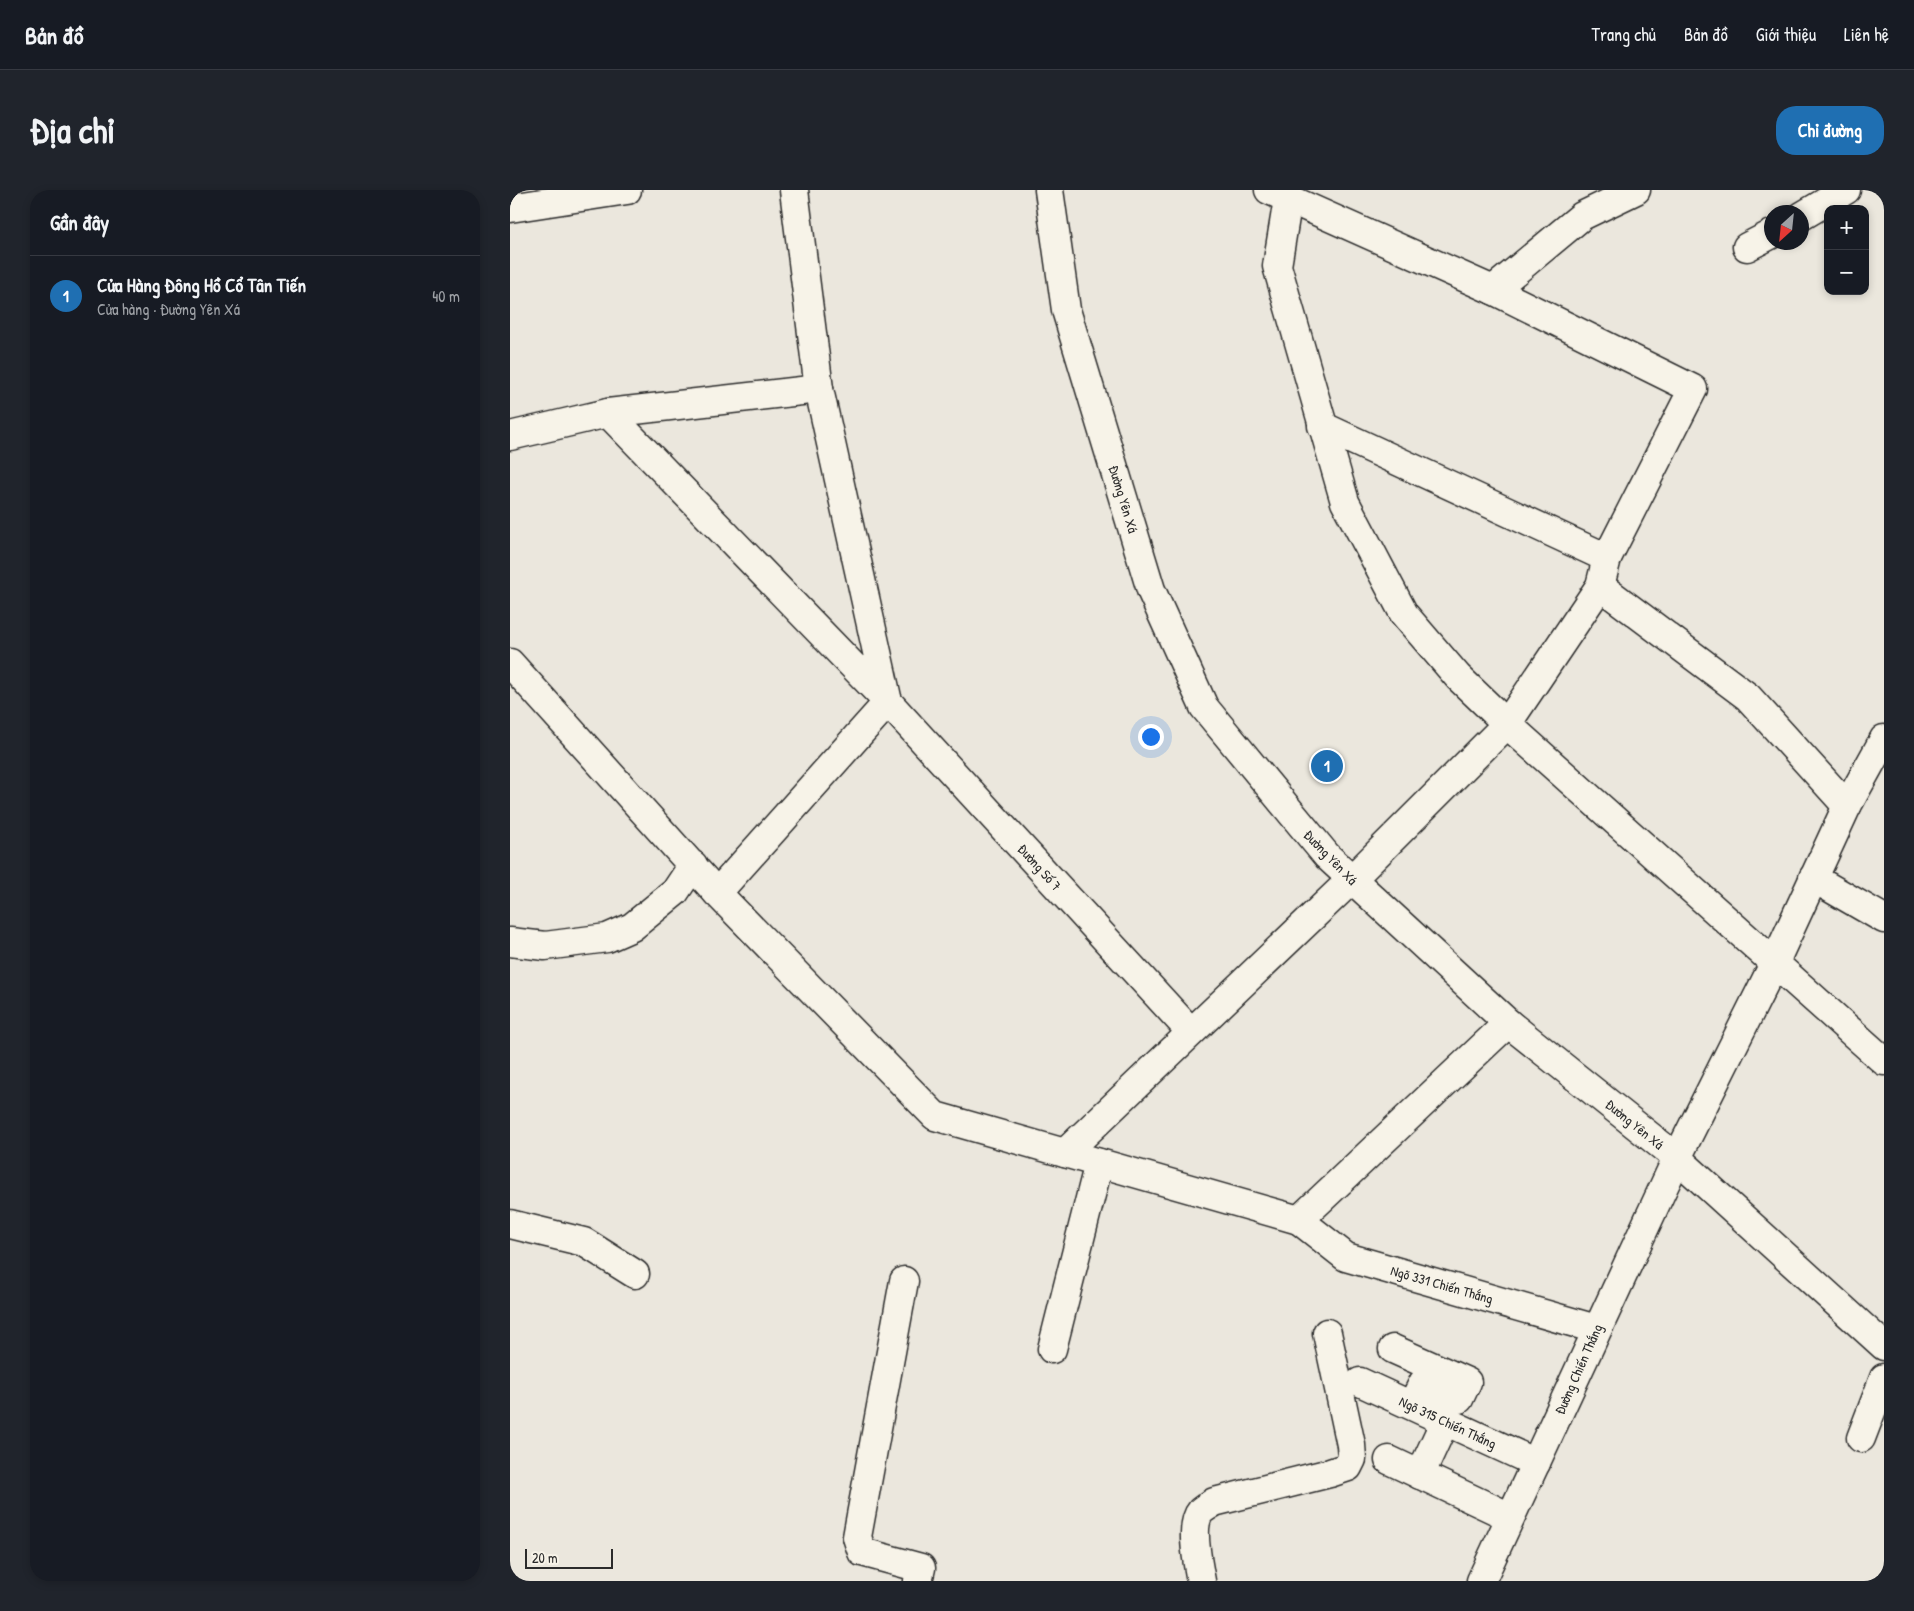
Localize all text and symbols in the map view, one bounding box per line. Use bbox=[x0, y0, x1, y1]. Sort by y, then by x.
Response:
text: Bản đồ bbox=[25, 19, 83, 51]
text: Trang chủ bbox=[1592, 22, 1656, 47]
text: Bản đồ bbox=[1684, 22, 1728, 47]
text: Giới thiệu bbox=[1756, 22, 1816, 47]
text: Liên hệ bbox=[1844, 22, 1889, 47]
button: Chỉ đường bbox=[1776, 106, 1884, 155]
text: Địa chỉ bbox=[30, 107, 115, 154]
north arrow bbox=[1764, 205, 1809, 250]
map controls bbox=[1824, 205, 1869, 295]
button: + bbox=[1824, 205, 1869, 250]
text: Gần đây bbox=[50, 208, 109, 237]
button: − bbox=[1824, 250, 1869, 295]
text: Cửa Hàng Đông Hồ Cổ Tân Tiến bbox=[97, 272, 306, 298]
text: 1 bbox=[63, 285, 69, 307]
text: 40 m bbox=[432, 285, 460, 307]
text: Cửa hàng · Đường Yên Xá bbox=[97, 298, 240, 320]
street label: Đường Yên Xá bbox=[1104, 463, 1143, 536]
your location bbox=[1138, 724, 1164, 750]
pin: 1 bbox=[1311, 747, 1343, 785]
street label: Đường Yên Xá bbox=[1299, 825, 1362, 890]
street label: Đường Số 7 bbox=[1013, 839, 1066, 895]
street label: Đường Yên Xá bbox=[1601, 1095, 1669, 1154]
street label: Ngõ 331 Chiến Thắng bbox=[1388, 1260, 1495, 1309]
street label: Đường Chiến Thắng bbox=[1550, 1321, 1607, 1418]
street label: Ngõ 315 Chiến Thắng bbox=[1396, 1391, 1500, 1454]
scale bar bbox=[525, 1546, 612, 1569]
text: 20 m bbox=[532, 1548, 558, 1567]

